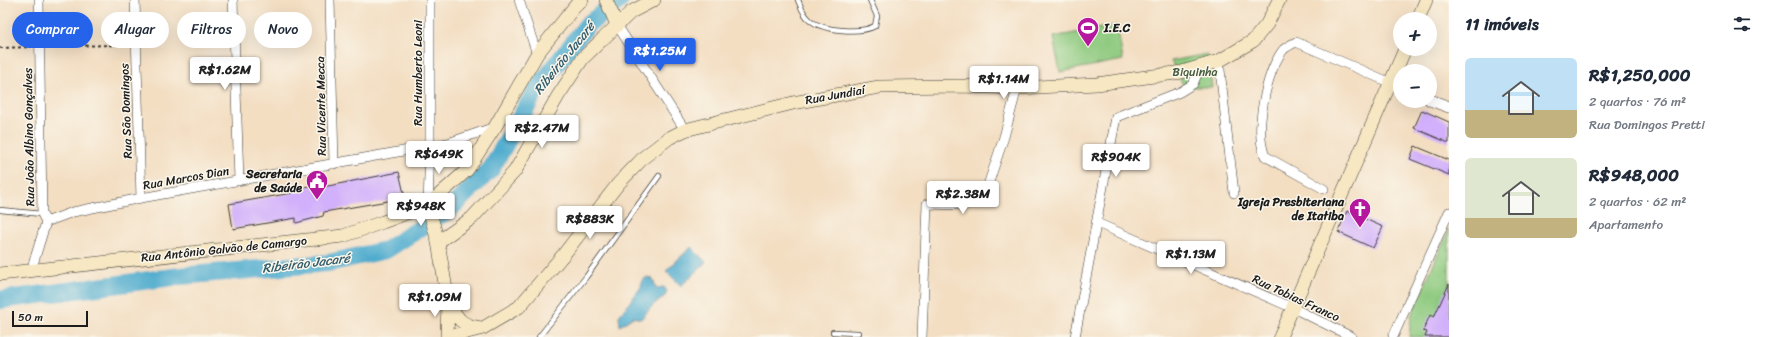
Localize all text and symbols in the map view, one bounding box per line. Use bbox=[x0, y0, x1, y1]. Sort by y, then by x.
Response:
text: 11 imóveis bbox=[1465, 9, 1539, 39]
chip: Comprar bbox=[12, 12, 93, 48]
chip: Alugar bbox=[101, 12, 169, 48]
chip: Filtros bbox=[177, 12, 246, 48]
chip: Novo bbox=[254, 12, 312, 48]
map controls bbox=[1393, 12, 1437, 108]
button: + bbox=[1393, 12, 1437, 56]
icon: filters bbox=[1731, 13, 1753, 35]
water label: Ribeirão Jacaré bbox=[527, 15, 602, 100]
sports icon: I.E.C bbox=[1075, 15, 1101, 48]
place label: I.E.C bbox=[1103, 17, 1131, 39]
street label: Rua Humberto Leoni bbox=[407, 19, 429, 126]
pin: R$1.25M bbox=[623, 38, 697, 72]
text: R$1.25M bbox=[634, 39, 686, 62]
street label: Rua Vicente Mecca bbox=[309, 56, 333, 156]
pin: R$1.62M bbox=[188, 57, 262, 91]
text: R$1.62M bbox=[199, 58, 251, 81]
text: R$1,250,000 bbox=[1589, 60, 1690, 90]
park label: Biquinha bbox=[1172, 61, 1218, 83]
street label: Rua São Domingos bbox=[113, 63, 139, 159]
button: − bbox=[1393, 64, 1437, 108]
pin: R$1.14M bbox=[967, 66, 1041, 100]
street label: Rua João Albino Gonçalves bbox=[17, 67, 41, 206]
text: R$1.14M bbox=[979, 67, 1029, 90]
icon: home bbox=[1497, 74, 1545, 122]
street label: Rua Jundiaí bbox=[803, 79, 868, 111]
text: 2 quartos · 76 m² bbox=[1589, 90, 1686, 113]
text: Rua Domingos Pretti bbox=[1589, 113, 1705, 136]
pin: R$2.47M bbox=[505, 115, 579, 149]
text: R$2.47M bbox=[515, 116, 569, 139]
pin: R$649K bbox=[406, 141, 472, 175]
text: R$649K bbox=[415, 142, 463, 165]
pin: R$904K bbox=[1083, 144, 1149, 178]
text: R$904K bbox=[1092, 145, 1140, 168]
street label: Rua Marcos Dian bbox=[141, 160, 231, 196]
text: R$948,000 bbox=[1589, 160, 1679, 190]
place label: Secretaria de Saúde bbox=[245, 163, 303, 199]
public building icon: Secretaria de Saúde bbox=[304, 168, 330, 201]
icon: home bbox=[1497, 174, 1545, 222]
pin: R$2.38M bbox=[926, 181, 1000, 215]
text: R$2.38M bbox=[936, 182, 990, 205]
text: 2 quartos · 62 m² bbox=[1589, 190, 1686, 213]
place label: Igreja Presbiteriana de Itatiba bbox=[1237, 191, 1345, 227]
pin: R$948K bbox=[388, 193, 454, 227]
text: R$948K bbox=[397, 194, 445, 217]
church icon: Igreja Presbiteriana de Itatiba bbox=[1347, 196, 1373, 229]
pin: R$883K bbox=[557, 206, 623, 240]
text: R$883K bbox=[566, 207, 614, 230]
text: Apartamento bbox=[1589, 213, 1663, 236]
street label: Rua Antônio Galvão de Camargo bbox=[140, 229, 308, 269]
pin: R$1.13M bbox=[1154, 241, 1228, 275]
text: R$1.13M bbox=[1166, 242, 1216, 265]
water label: Ribeirão Jacaré bbox=[261, 246, 354, 280]
street label: Rua Tobias Franco bbox=[1248, 268, 1344, 328]
pin: R$1.09M bbox=[398, 284, 472, 318]
text: R$1.09M bbox=[408, 285, 462, 308]
text: 50 m bbox=[18, 308, 43, 327]
scale bar bbox=[12, 309, 88, 328]

